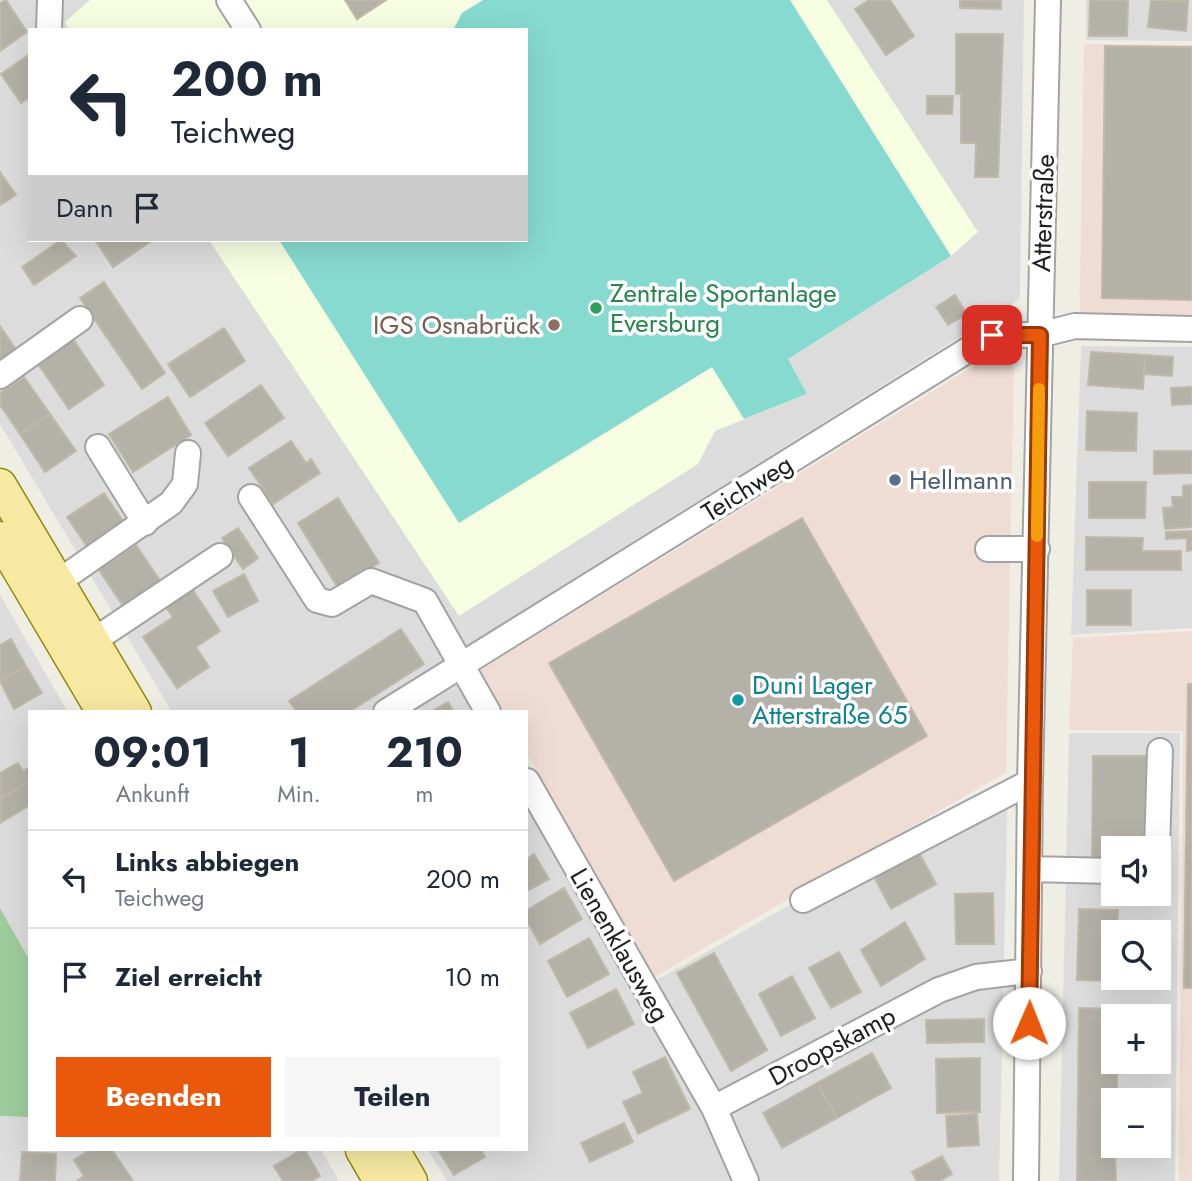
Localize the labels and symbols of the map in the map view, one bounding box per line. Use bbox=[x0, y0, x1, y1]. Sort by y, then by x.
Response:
street label: Atterstraße bbox=[1022, 153, 1064, 273]
place label: Zentrale Sportanlage Eversburg bbox=[610, 274, 837, 342]
marker: Zentrale Sportanlage Eversburg bbox=[588, 300, 604, 316]
pin bbox=[962, 305, 1022, 365]
place label: IGS Osnabrück bbox=[373, 306, 541, 344]
marker: IGS Osnabrück bbox=[546, 317, 562, 333]
street label: Teichweg bbox=[694, 445, 800, 531]
place label: Hellmann bbox=[909, 461, 1013, 499]
marker: Hellmann bbox=[887, 472, 903, 488]
place label: Duni Lager Atterstraße 65 bbox=[752, 666, 908, 734]
marker: Duni Lager Atterstraße 65 bbox=[730, 692, 746, 708]
street label: Lienenklausweg bbox=[561, 861, 679, 1029]
position arrow bbox=[992, 986, 1066, 1060]
street label: Droopskamp bbox=[762, 997, 902, 1095]

